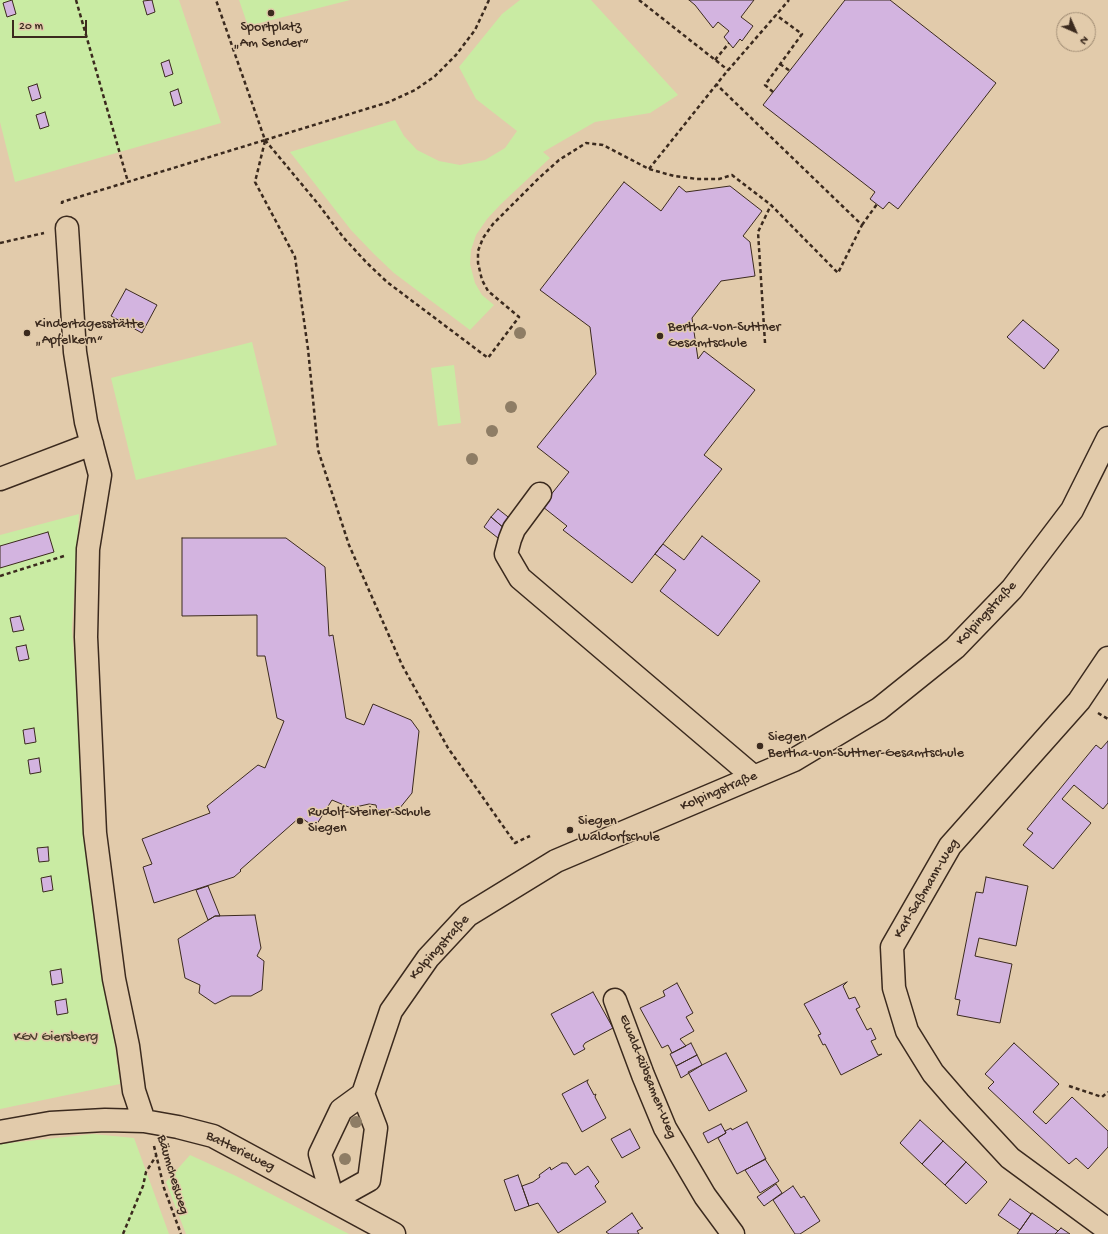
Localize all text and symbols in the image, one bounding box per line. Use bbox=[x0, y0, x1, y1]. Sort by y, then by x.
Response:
marker: Sportplatz „Am Sender“ bbox=[266, 8, 276, 18]
scale bar bbox=[14, 12, 89, 38]
north arrow bbox=[1056, 12, 1096, 52]
text: 20 m bbox=[19, 20, 43, 34]
place label: Sportplatz „Am Sender“ bbox=[233, 20, 309, 52]
text: N bbox=[1077, 33, 1091, 47]
place label: Kindertagesstätte „Apfelkern“ bbox=[35, 317, 144, 350]
place label: Bertha-von-Suttner Gesamtschule bbox=[668, 320, 781, 352]
marker: Kindertagesstätte „Apfelkern“ bbox=[22, 328, 32, 338]
marker: Bertha-von-Suttner Gesamtschule bbox=[655, 331, 665, 341]
street label: Kolpingstraße bbox=[953, 578, 1021, 650]
place label: Siegen Bertha-von-Suttner-Gesamtschule bbox=[768, 730, 964, 762]
marker: Siegen Bertha-von-Suttner-Gesamtschule bbox=[755, 741, 765, 751]
street label: Kolpingstraße bbox=[678, 768, 760, 816]
place label: Rudolf-Steiner-Schule Siegen bbox=[308, 805, 430, 838]
place label: Siegen Waldorfschule bbox=[578, 814, 660, 846]
marker: Rudolf-Steiner-Schule Siegen bbox=[295, 816, 305, 826]
marker: Siegen Waldorfschule bbox=[565, 825, 575, 835]
street label: Karl-Saßmann-Weg bbox=[891, 836, 963, 942]
street label: Kolpingstraße bbox=[406, 912, 474, 984]
street label: Ewald-Rübsamen-Weg bbox=[614, 1012, 680, 1142]
park label: KGV Giersberg bbox=[14, 1030, 98, 1046]
street label: Batterieweg bbox=[203, 1128, 277, 1176]
street label: Bäumchesweg bbox=[152, 1133, 192, 1217]

